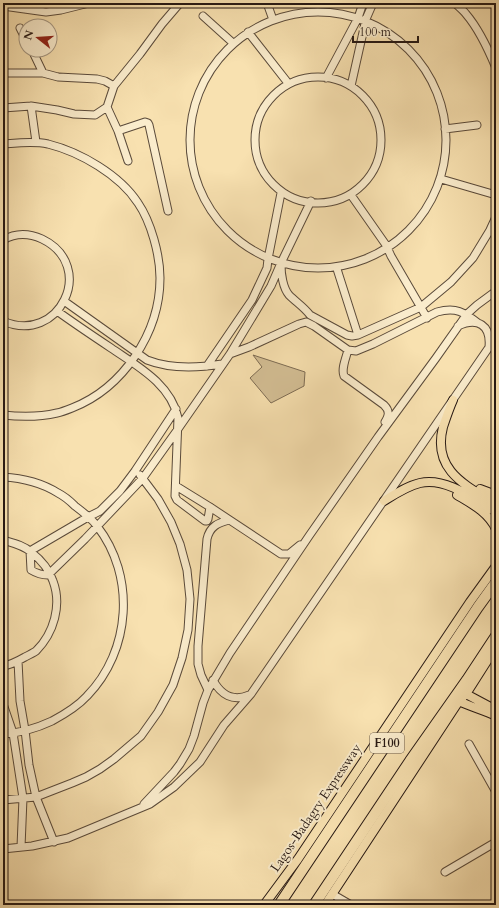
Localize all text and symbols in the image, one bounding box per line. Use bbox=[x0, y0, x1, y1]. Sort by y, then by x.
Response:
north arrow bbox=[18, 18, 58, 58]
scale bar bbox=[353, 18, 418, 44]
text: 100 m bbox=[359, 24, 392, 40]
text: N bbox=[20, 28, 38, 42]
road number: F100 bbox=[370, 733, 404, 753]
street label: Lagos-Badagry Expressway bbox=[266, 740, 366, 876]

